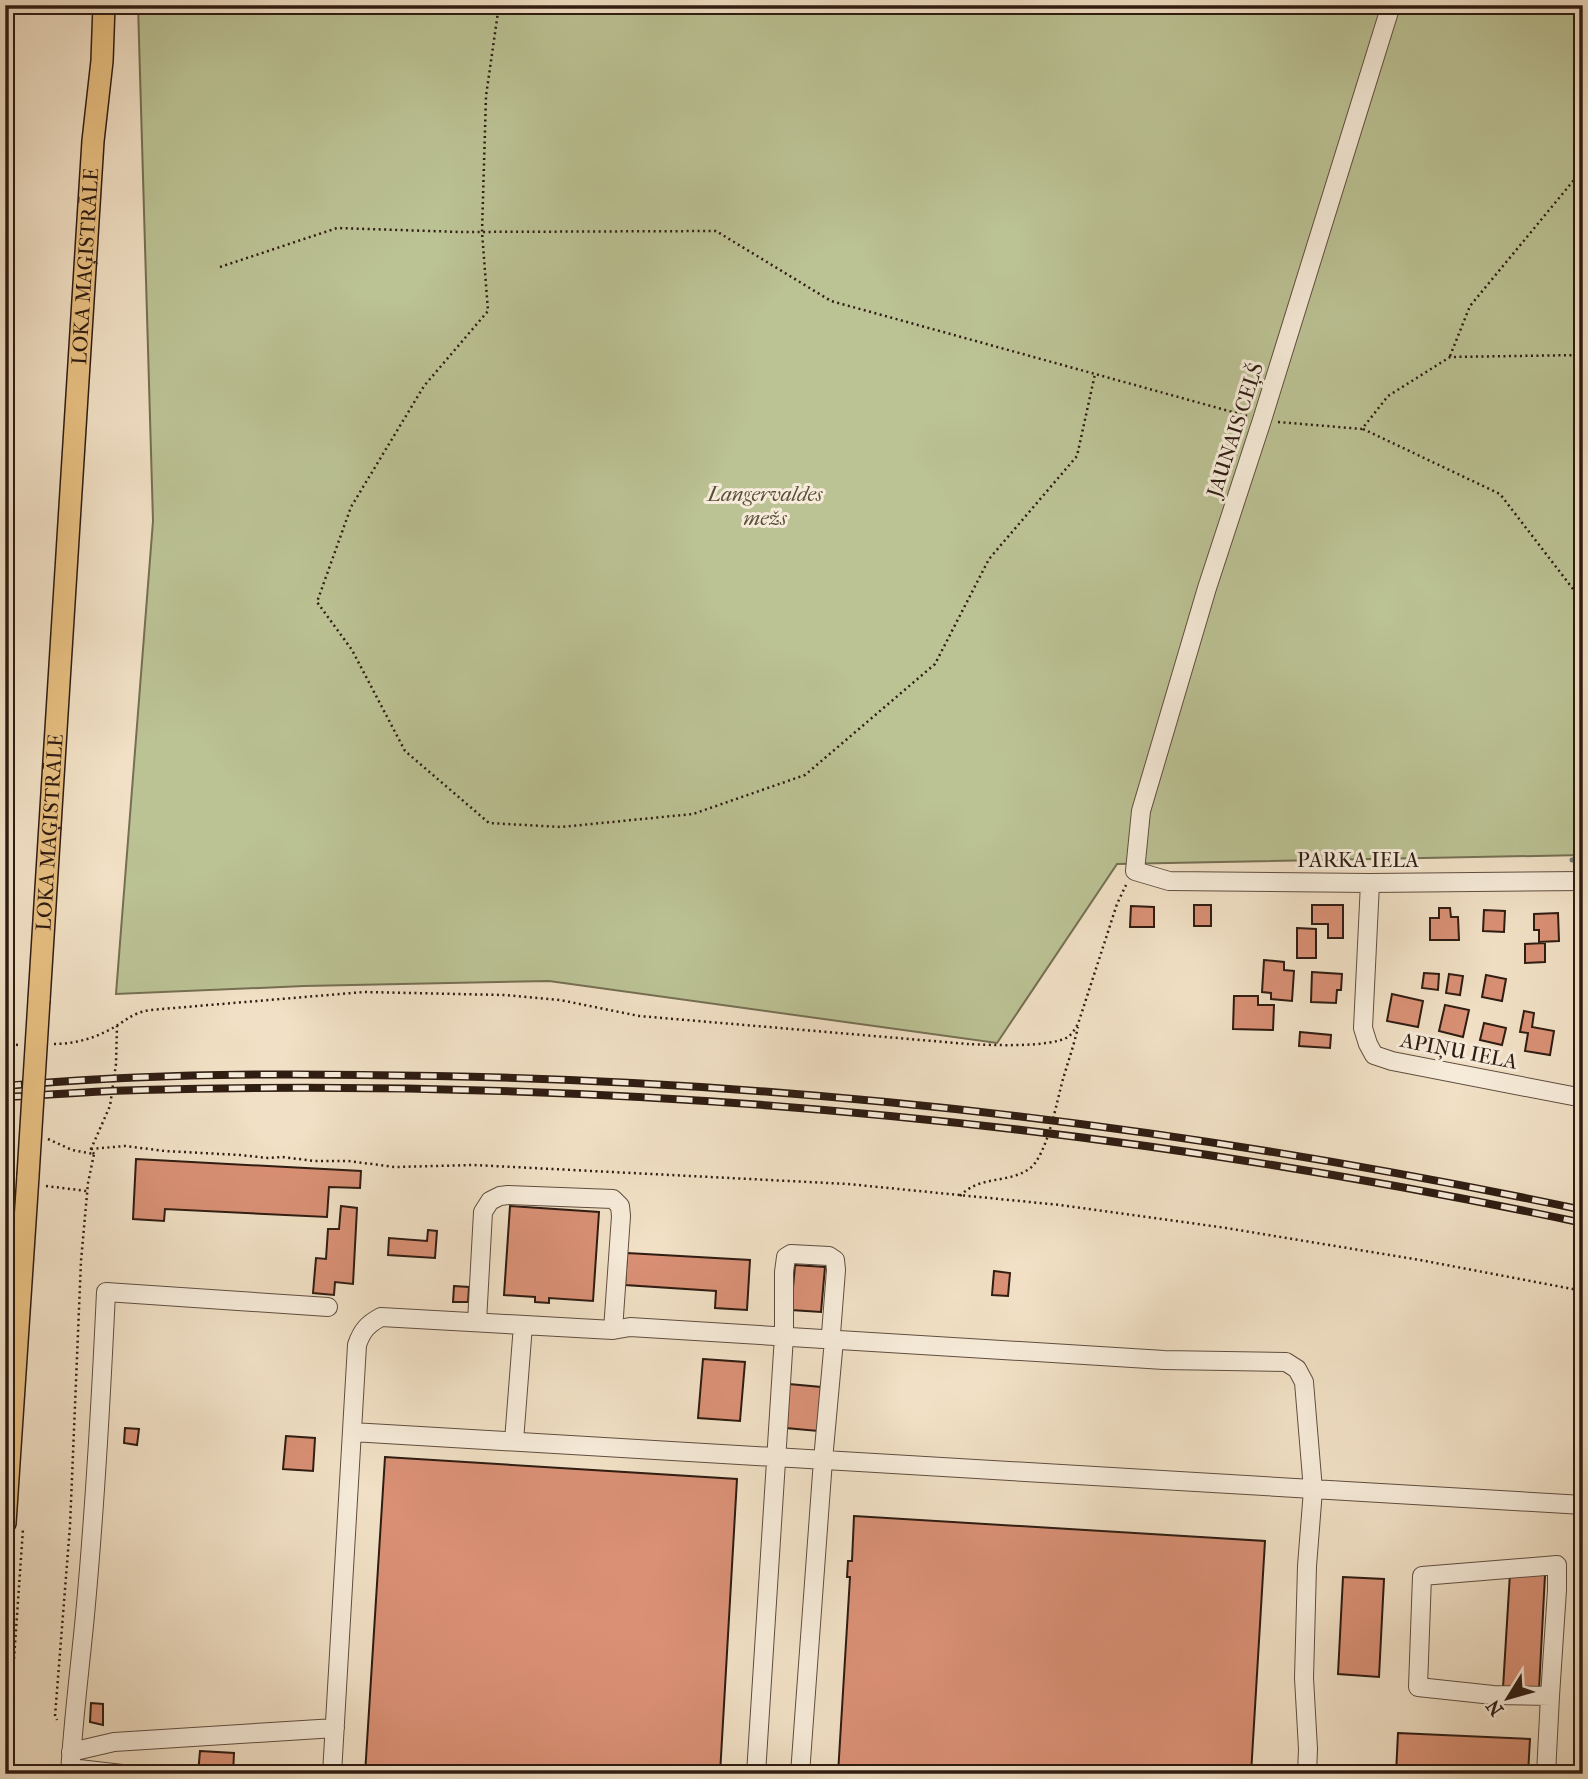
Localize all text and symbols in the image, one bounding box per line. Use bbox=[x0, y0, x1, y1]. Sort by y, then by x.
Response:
street label: LOKA MAĢISTRĀLE bbox=[67, 167, 103, 366]
street label: JAUNAIS CEĻŠ bbox=[1201, 360, 1268, 502]
park label: Langervaldes mežs bbox=[706, 482, 823, 530]
street label: LOKA MAĢISTRĀLE bbox=[31, 733, 68, 931]
street label: PARKA IELA bbox=[1297, 848, 1419, 872]
street label: APIŅU IELA bbox=[1397, 1028, 1520, 1075]
north arrow bbox=[1472, 1664, 1542, 1734]
text: N bbox=[1482, 1695, 1508, 1720]

